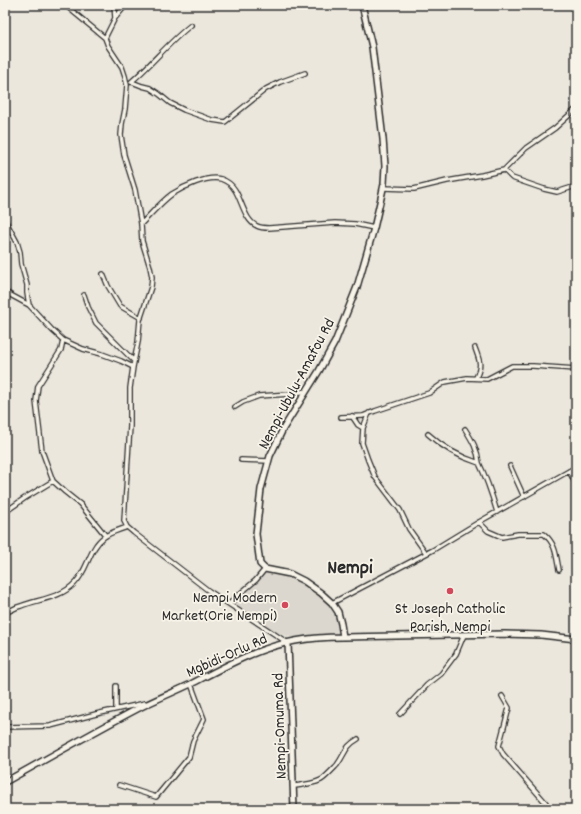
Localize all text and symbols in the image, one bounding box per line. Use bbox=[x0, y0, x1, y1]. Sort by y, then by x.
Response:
street label: Nempi-Ubulu-Amafou Rd bbox=[253, 315, 341, 454]
district label: Nempi bbox=[327, 555, 373, 583]
marker: St Joseph Catholic Parish, Nempi bbox=[445, 586, 455, 596]
place label: Nempi Modern Market(Orie Nempi) bbox=[162, 587, 277, 628]
place label: St Joseph Catholic Parish, Nempi bbox=[395, 598, 505, 639]
marker: Nempi Modern Market(Orie Nempi) bbox=[280, 600, 290, 610]
street label: Mgbidi-Orlu Rd bbox=[183, 628, 271, 684]
street label: Nempi-Omuma Rd bbox=[267, 672, 294, 779]

